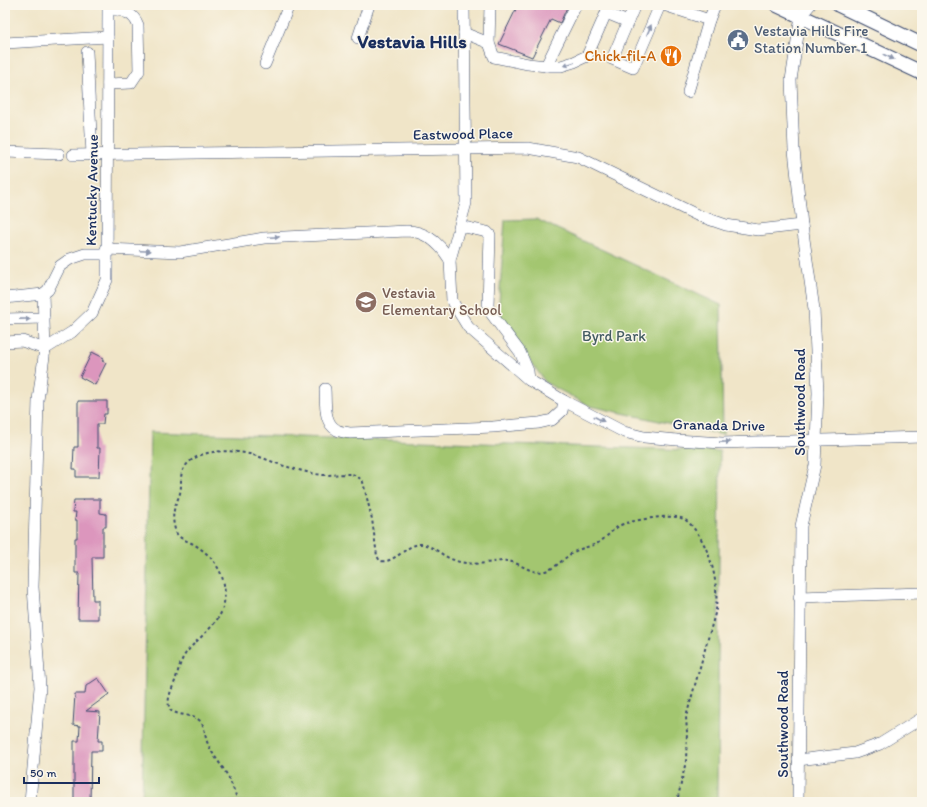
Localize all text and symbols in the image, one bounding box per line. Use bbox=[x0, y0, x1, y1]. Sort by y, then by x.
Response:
place label: Vestavia Hills Fire Station Number 1 bbox=[754, 22, 869, 57]
one-way arrow bbox=[646, 24, 652, 35]
public building icon: Vestavia Hills Fire Station Number 1 bbox=[725, 27, 751, 53]
district label: Vestavia Hills bbox=[357, 30, 467, 53]
restaurant icon: Chick-fil-A bbox=[658, 43, 684, 69]
place label: Chick-fil-A bbox=[584, 47, 656, 65]
one-way arrow bbox=[883, 54, 894, 60]
one-way arrow bbox=[563, 61, 575, 67]
street label: Eastwood Place bbox=[413, 124, 513, 144]
street label: Kentucky Avenue bbox=[82, 134, 102, 246]
one-way arrow bbox=[268, 234, 280, 241]
one-way arrow bbox=[139, 248, 152, 254]
place label: Vestavia Elementary School bbox=[382, 284, 502, 319]
school or university icon: Vestavia Elementary School bbox=[353, 289, 379, 315]
one-way arrow bbox=[19, 316, 32, 322]
park label: Byrd Park bbox=[582, 327, 646, 345]
street label: Southwood Road bbox=[791, 348, 809, 456]
street label: Granada Drive bbox=[673, 415, 765, 435]
one-way arrow bbox=[593, 416, 605, 422]
one-way arrow bbox=[719, 439, 732, 445]
street label: Southwood Road bbox=[774, 670, 792, 778]
scale bar bbox=[24, 759, 99, 785]
text: 50 m bbox=[30, 766, 56, 780]

